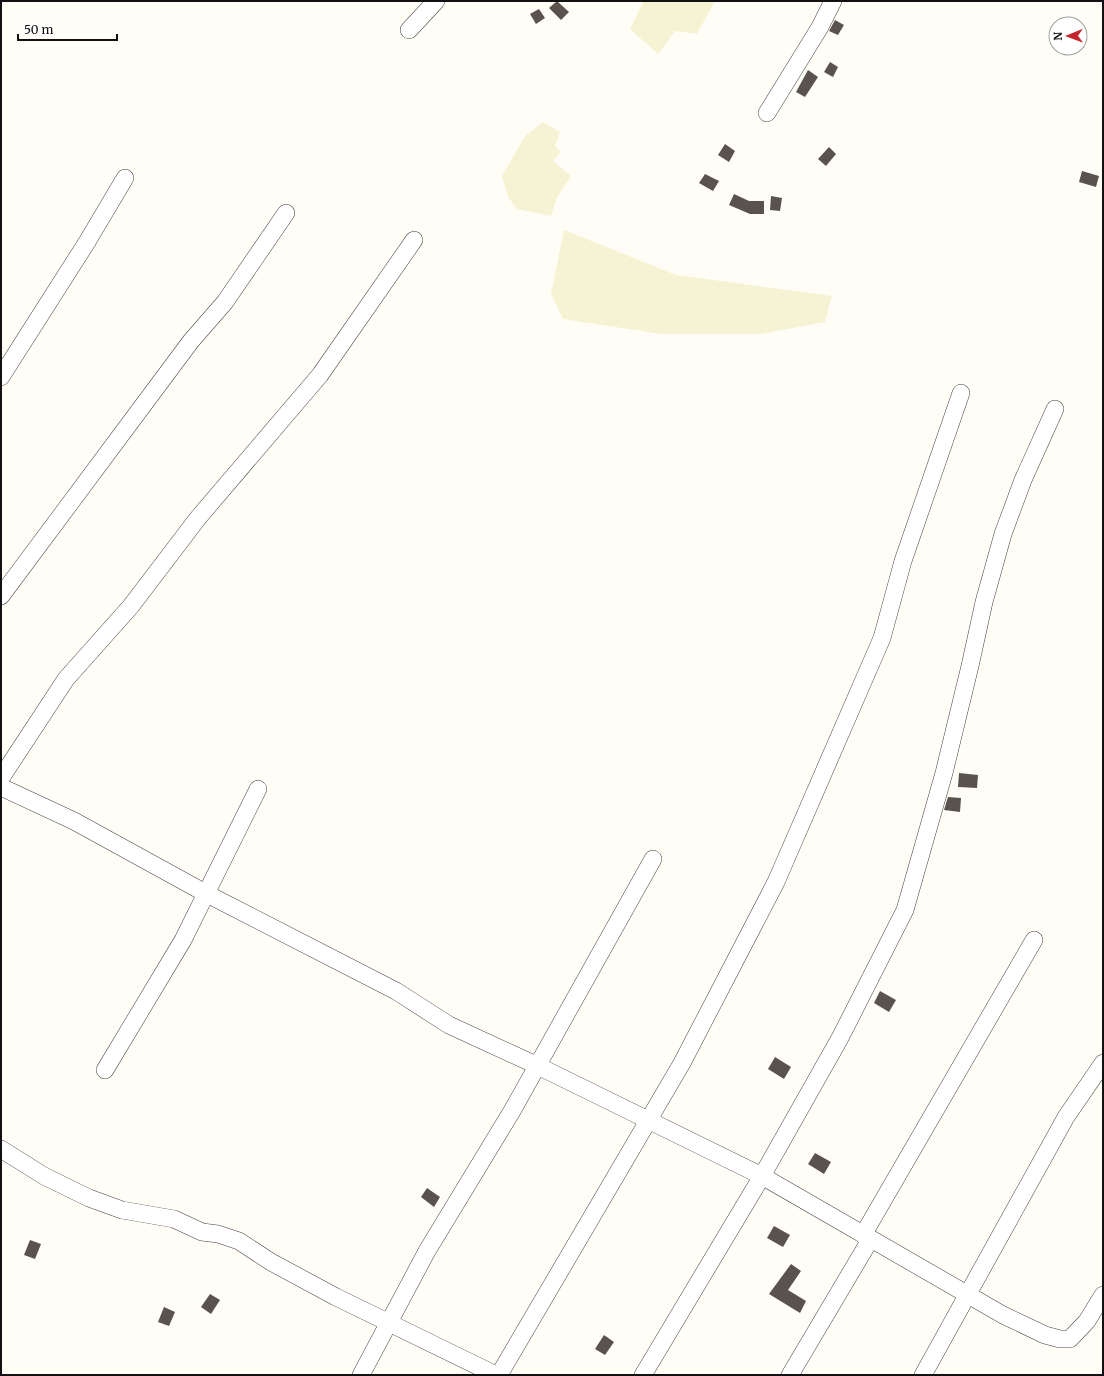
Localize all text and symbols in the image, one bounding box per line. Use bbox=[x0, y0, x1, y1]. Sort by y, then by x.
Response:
scale bar bbox=[18, 16, 117, 42]
north arrow bbox=[1048, 16, 1088, 56]
text: 50 m bbox=[24, 22, 53, 37]
text: N bbox=[1051, 31, 1065, 41]

